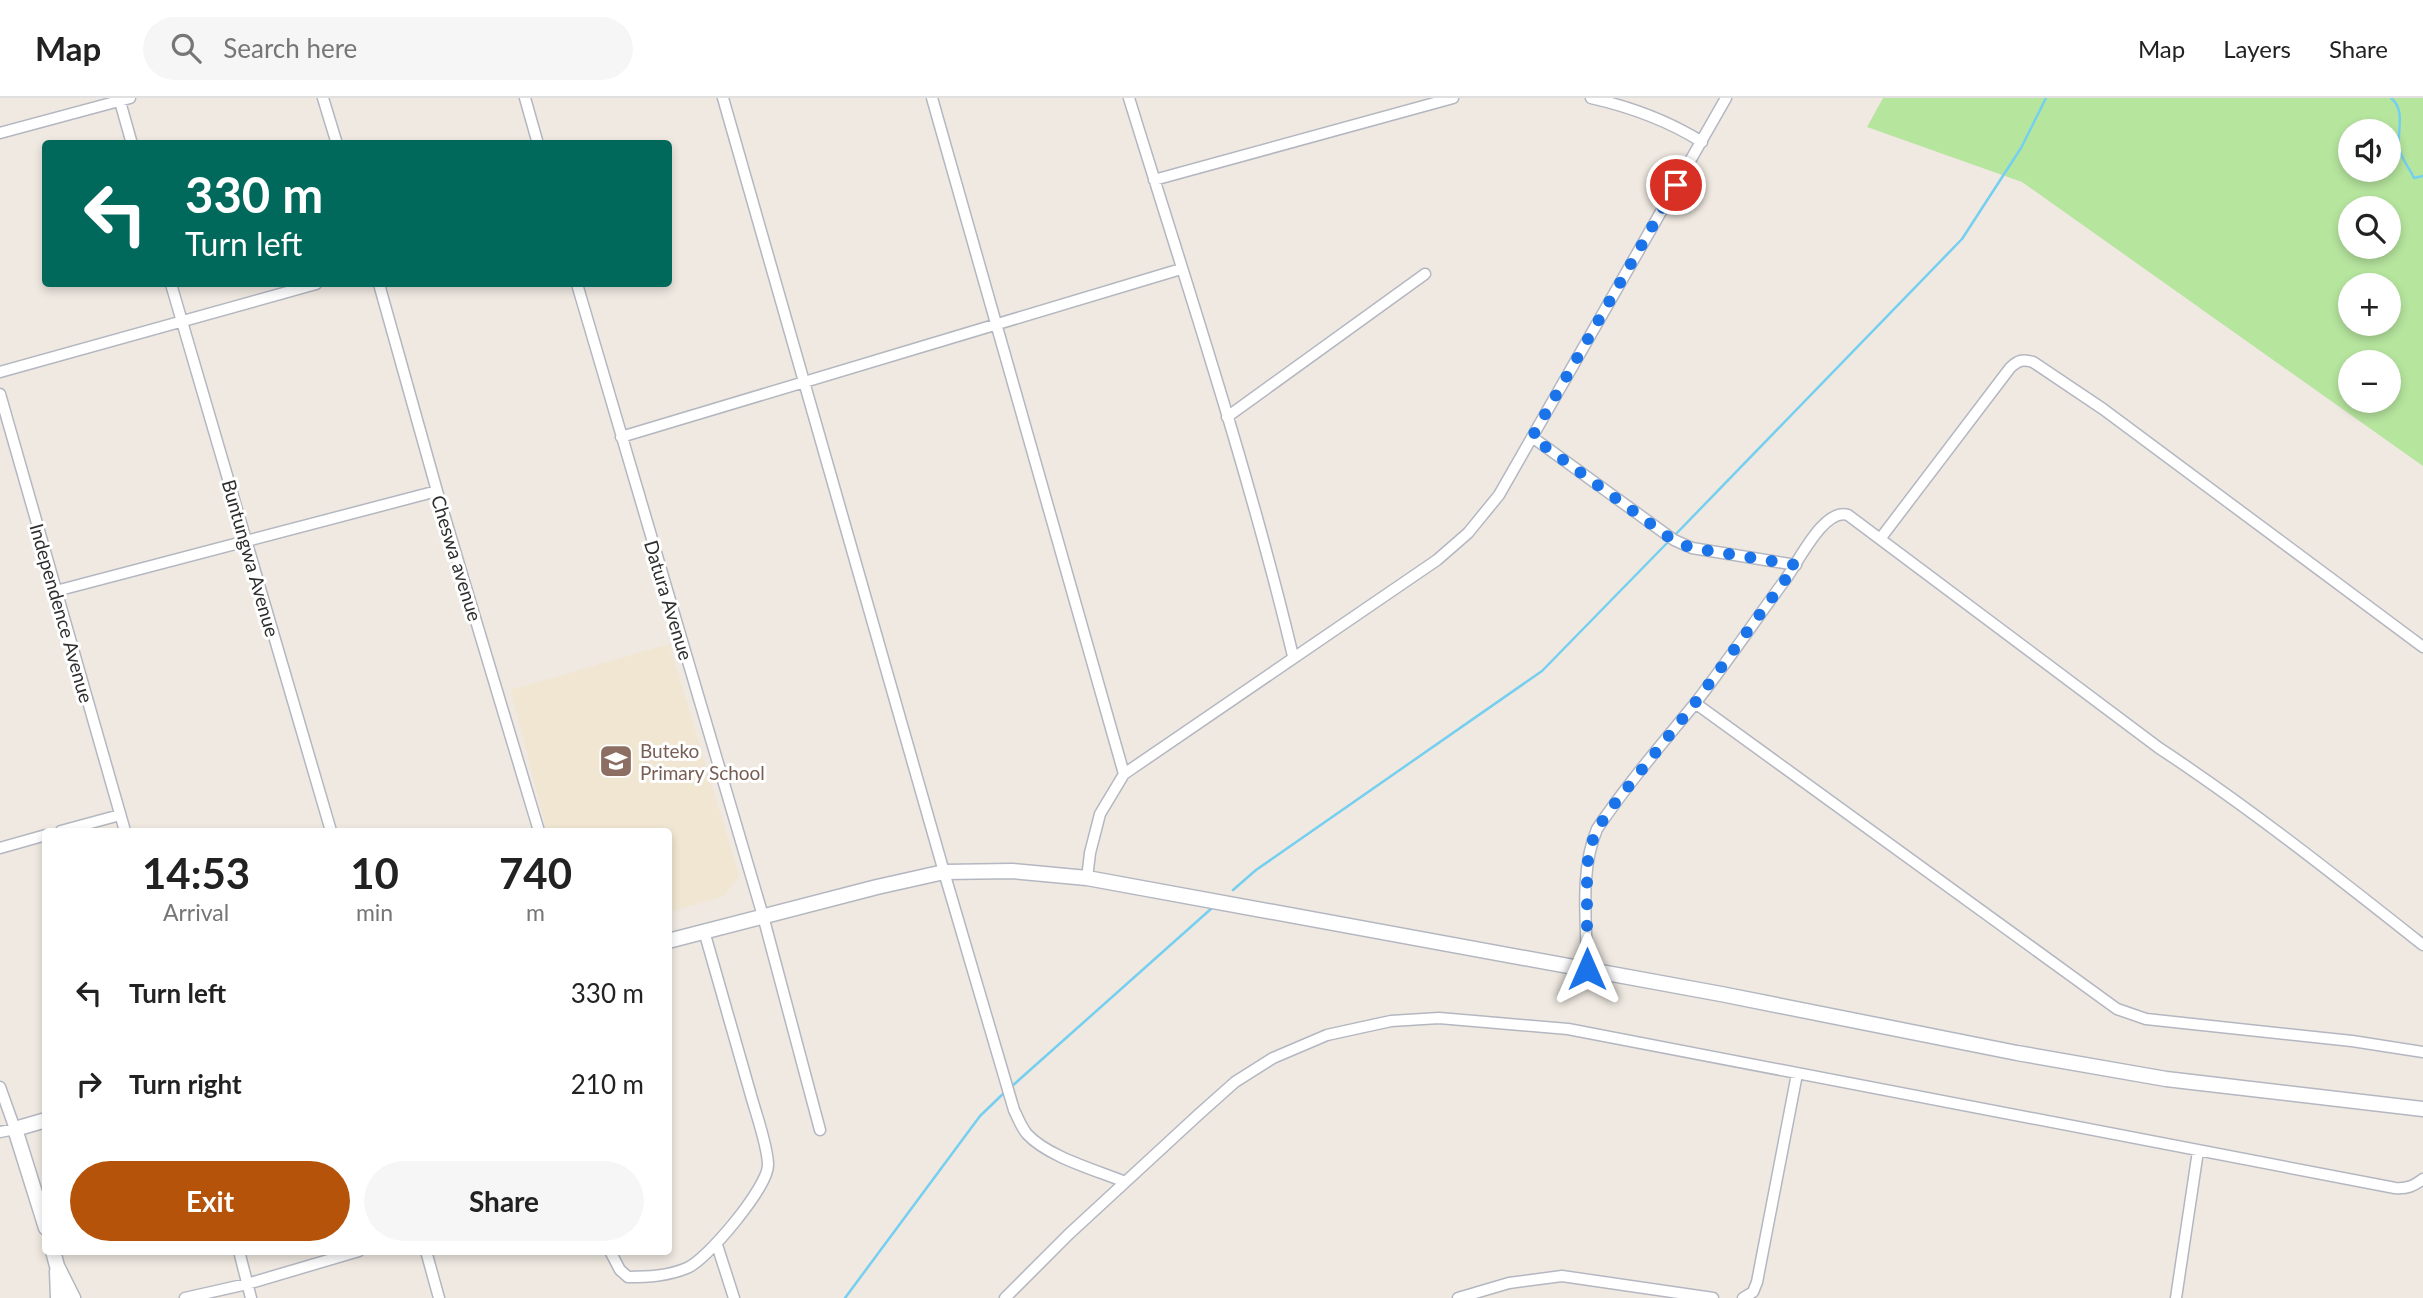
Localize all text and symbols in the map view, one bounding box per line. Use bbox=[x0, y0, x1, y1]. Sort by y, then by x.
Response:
search box bbox=[143, 17, 633, 80]
text: Map bbox=[35, 28, 101, 68]
icon: search bbox=[167, 29, 205, 67]
text: Search here bbox=[223, 32, 357, 64]
text: Map bbox=[2138, 34, 2185, 63]
text: Layers bbox=[2223, 34, 2291, 63]
text: Share bbox=[2329, 34, 2388, 63]
map controls bbox=[2338, 119, 2401, 413]
button: sound bbox=[2338, 119, 2401, 182]
pin bbox=[1646, 155, 1706, 215]
text: 330 m bbox=[185, 165, 323, 223]
icon: arrive bbox=[1657, 166, 1695, 204]
icon: left bbox=[70, 168, 161, 259]
button: search bbox=[2338, 196, 2401, 259]
text: Turn left bbox=[185, 224, 302, 263]
button: + bbox=[2338, 273, 2401, 336]
button: − bbox=[2338, 350, 2401, 413]
street label: Buntungwa Avenue bbox=[218, 477, 284, 639]
street label: Cheswa avenue bbox=[427, 492, 487, 624]
street label: Independence Avenue bbox=[25, 521, 99, 705]
street label: Datura Avenue bbox=[640, 537, 698, 663]
place label: Buteko Primary School bbox=[640, 739, 765, 784]
school or university icon: Buteko Primary School bbox=[597, 742, 635, 780]
text: 14:53 bbox=[142, 848, 250, 898]
text: 10 bbox=[350, 848, 399, 898]
text: 740 bbox=[499, 848, 572, 898]
text: Arrival bbox=[163, 898, 229, 926]
text: min bbox=[356, 898, 393, 926]
text: m bbox=[526, 898, 545, 926]
position arrow bbox=[1550, 932, 1624, 1006]
icon: left bbox=[70, 974, 108, 1012]
text: Turn left bbox=[129, 977, 226, 1009]
text: 330 m bbox=[571, 977, 644, 1009]
icon: right bbox=[70, 1065, 108, 1103]
text: Turn right bbox=[129, 1068, 242, 1100]
text: 210 m bbox=[571, 1068, 644, 1100]
button: Exit bbox=[70, 1161, 350, 1241]
button: Share bbox=[364, 1161, 644, 1241]

